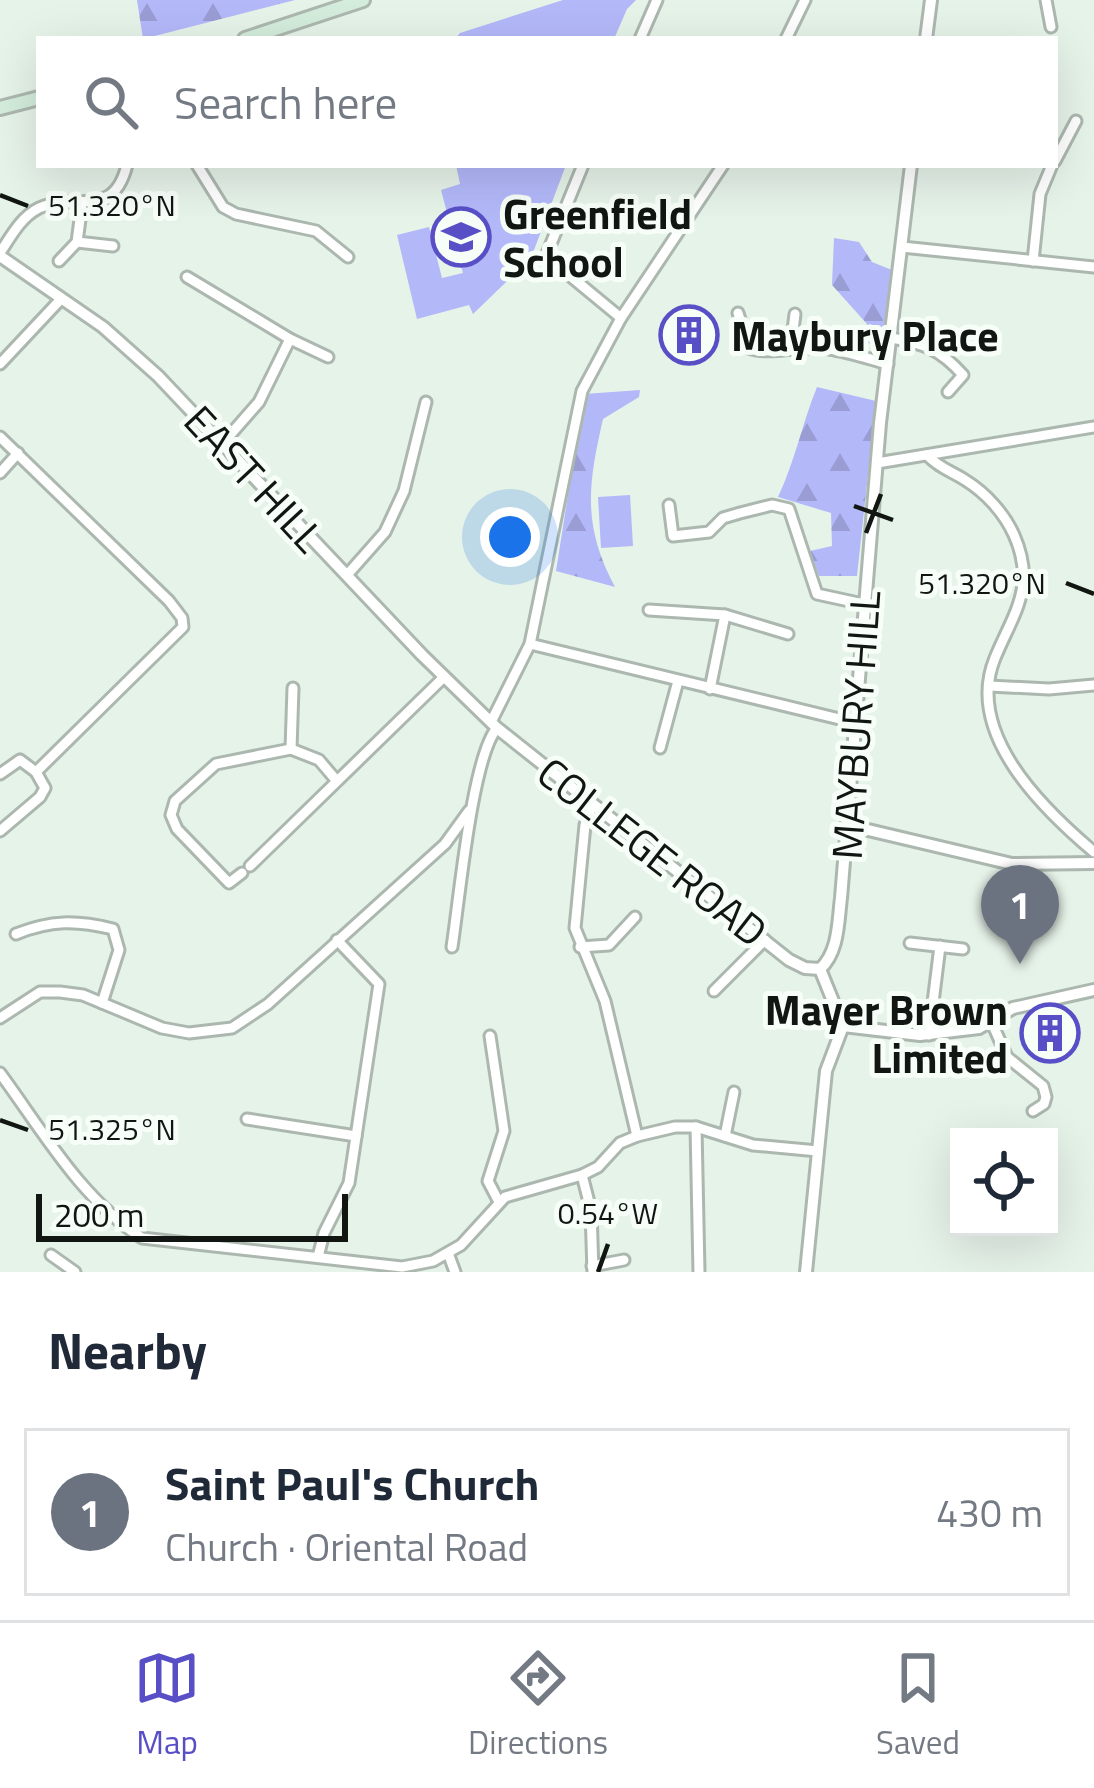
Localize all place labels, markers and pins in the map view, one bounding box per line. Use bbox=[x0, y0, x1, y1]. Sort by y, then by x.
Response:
place label: Greenfield School bbox=[503, 181, 692, 293]
school or university icon: Greenfield School bbox=[430, 206, 492, 268]
place label: Maybury Place bbox=[731, 303, 999, 367]
building icon: Maybury Place bbox=[658, 304, 720, 366]
pin: 1 bbox=[981, 865, 1059, 964]
place label: Mayer Brown Limited bbox=[765, 977, 1008, 1089]
building icon: Mayer Brown Limited bbox=[1019, 1002, 1081, 1064]

